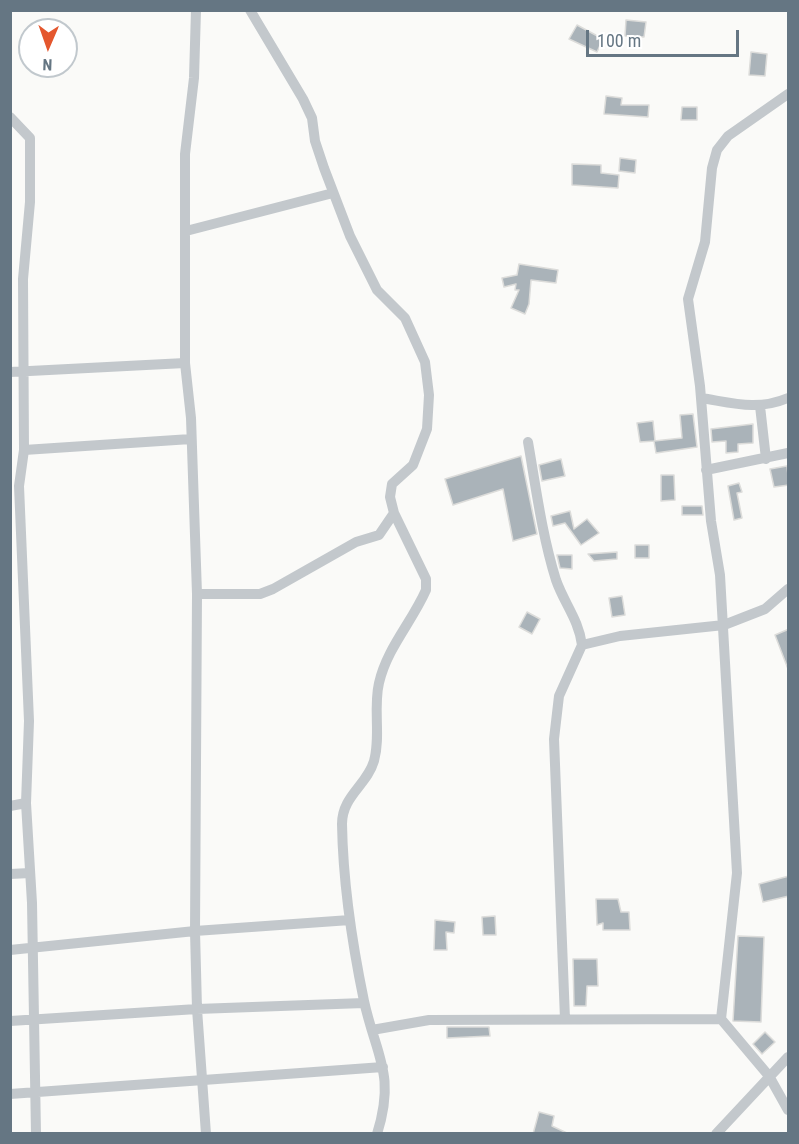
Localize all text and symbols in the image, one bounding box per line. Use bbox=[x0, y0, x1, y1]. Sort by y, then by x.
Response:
north arrow bbox=[18, 18, 78, 78]
scale bar bbox=[589, 18, 742, 56]
text: 100 m bbox=[597, 30, 641, 51]
text: N bbox=[42, 55, 53, 74]

